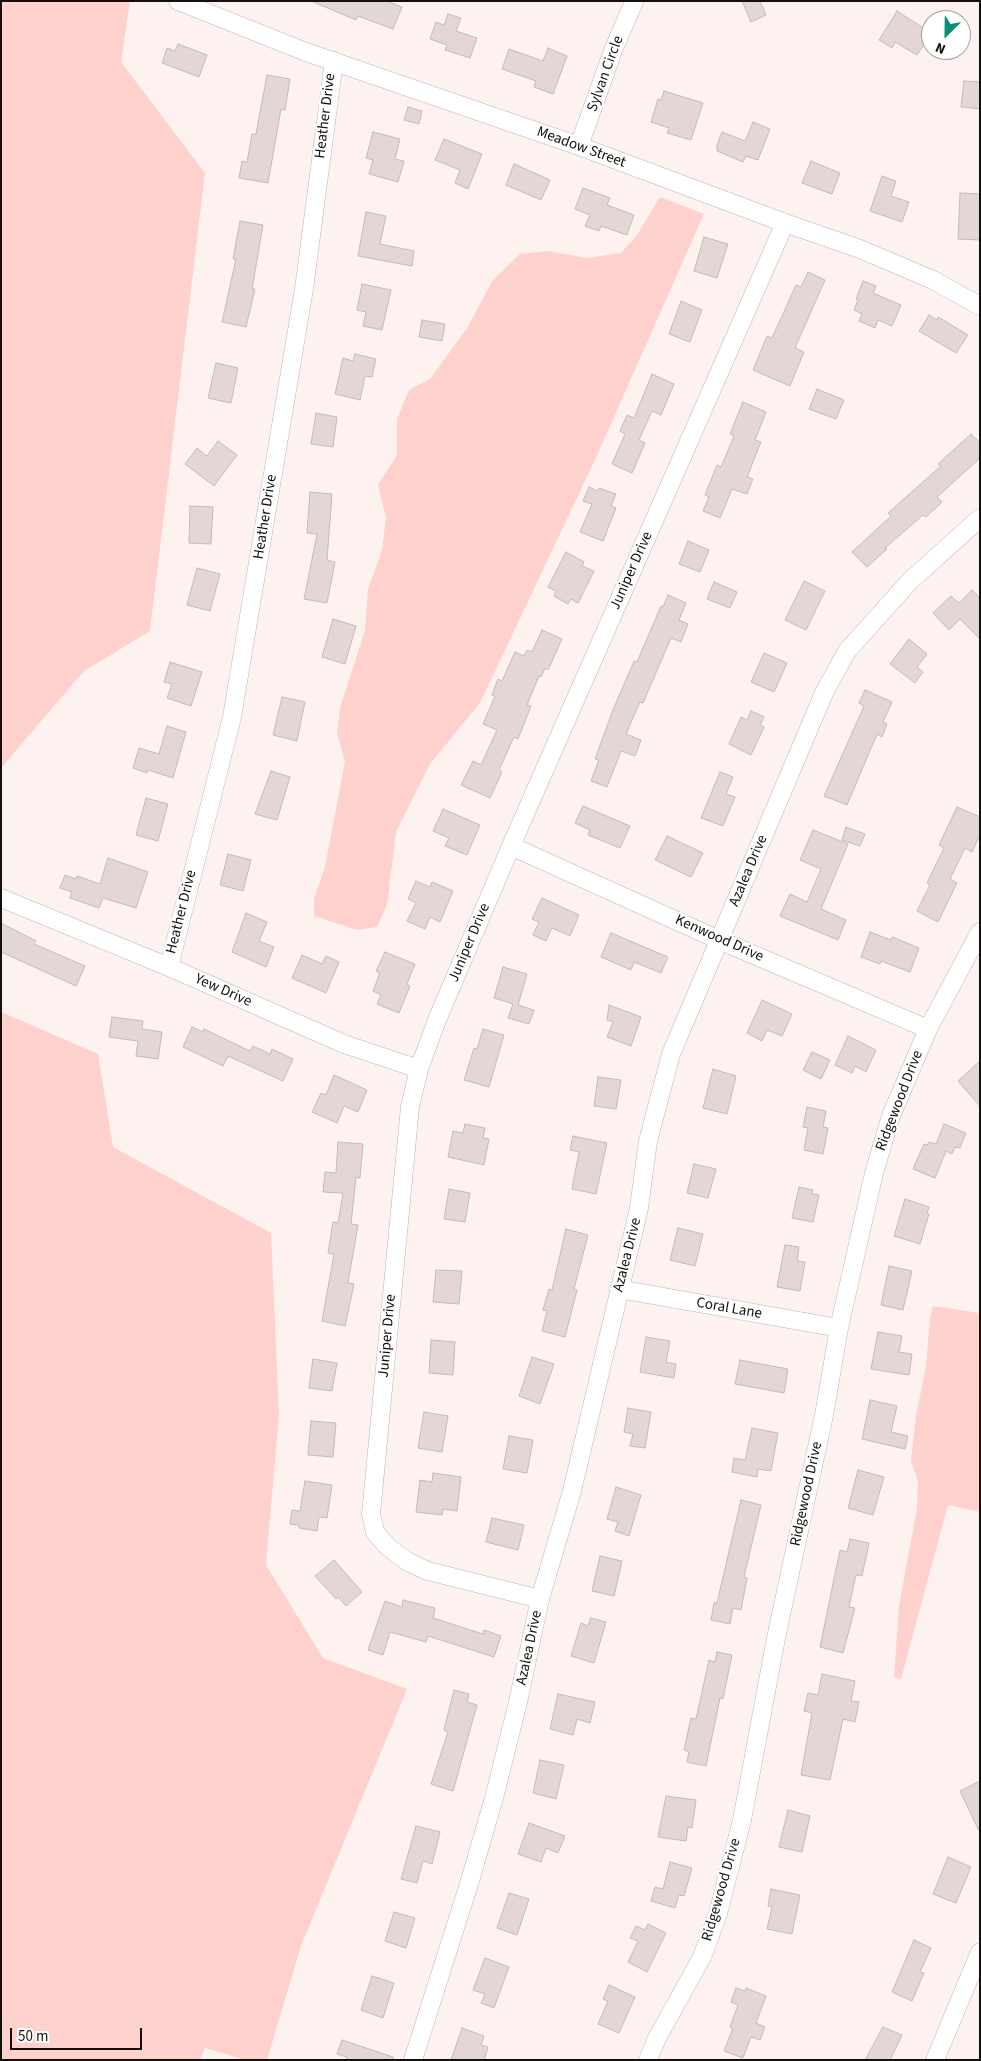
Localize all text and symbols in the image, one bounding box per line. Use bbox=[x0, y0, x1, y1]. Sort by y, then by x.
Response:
north arrow bbox=[921, 10, 971, 60]
street label: Sylvan Circle bbox=[584, 33, 628, 115]
text: N bbox=[932, 37, 949, 59]
street label: Heather Drive bbox=[312, 72, 340, 160]
street label: Meadow Street bbox=[534, 124, 628, 172]
street label: Heather Drive bbox=[250, 473, 282, 561]
street label: Juniper Drive bbox=[607, 529, 657, 613]
street label: Azalea Drive bbox=[726, 833, 772, 909]
street label: Heather Drive bbox=[163, 868, 201, 956]
street label: Juniper Drive bbox=[445, 901, 495, 985]
street label: Kenwood Drive bbox=[672, 911, 766, 967]
street label: Yew Drive bbox=[192, 971, 254, 1011]
street label: Ridgewood Drive bbox=[873, 1048, 927, 1154]
street label: Azalea Drive bbox=[610, 1216, 646, 1294]
street label: Juniper Drive bbox=[375, 1294, 401, 1378]
street label: Coral Lane bbox=[695, 1294, 763, 1324]
street label: Ridgewood Drive bbox=[787, 1440, 827, 1548]
street label: Azalea Drive bbox=[513, 1609, 547, 1687]
street label: Ridgewood Drive bbox=[699, 1836, 745, 1944]
scale bar bbox=[12, 2018, 145, 2050]
text: 50 m bbox=[18, 2026, 48, 2047]

